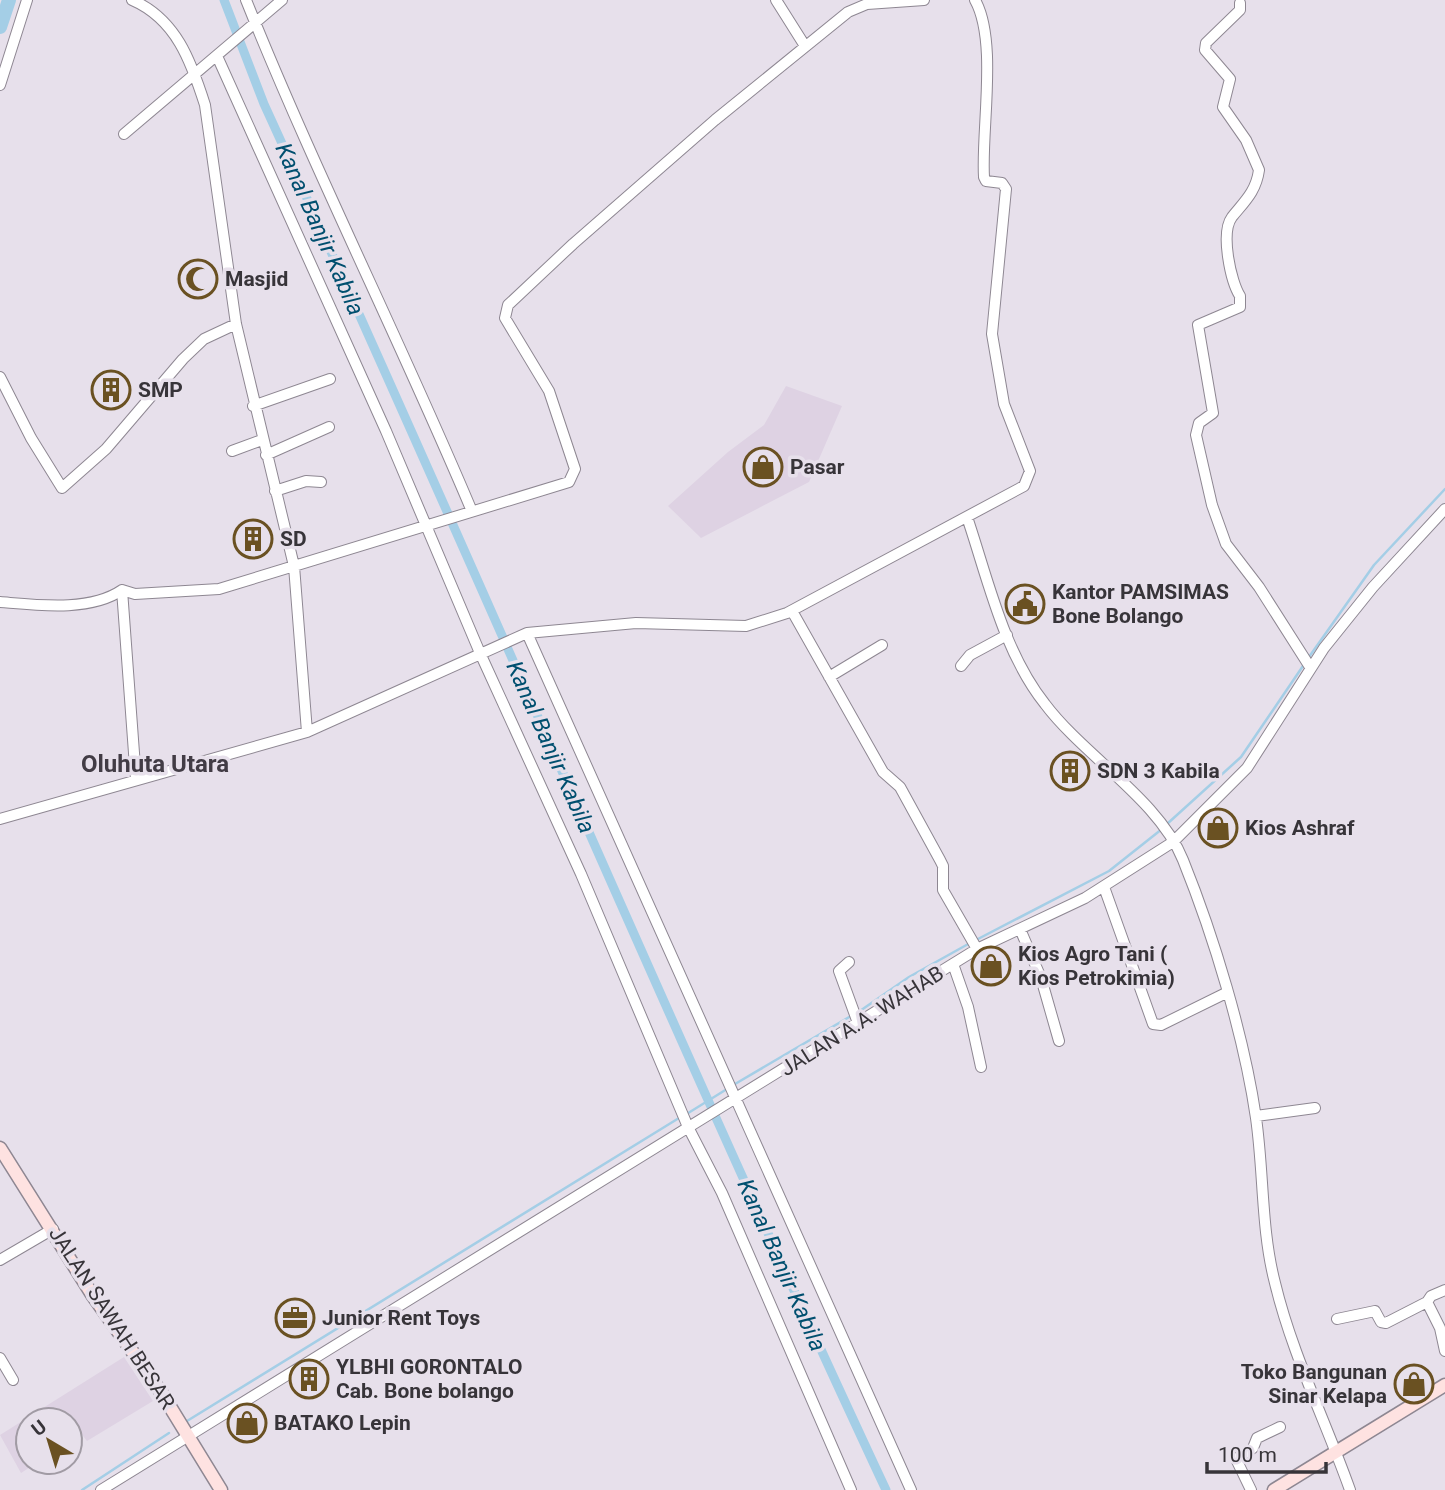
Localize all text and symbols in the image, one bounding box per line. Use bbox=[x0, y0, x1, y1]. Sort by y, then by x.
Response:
water label: Kanal Banjir Kabila bbox=[269, 139, 370, 319]
mosque icon: Masjid bbox=[177, 258, 219, 300]
place label: Masjid bbox=[225, 267, 288, 291]
building icon: SMP bbox=[90, 369, 132, 411]
place label: SMP bbox=[138, 378, 183, 402]
shop icon: Pasar bbox=[742, 446, 784, 488]
place label: Pasar bbox=[790, 455, 845, 479]
building icon: SD bbox=[232, 518, 274, 560]
place label: SD bbox=[280, 527, 307, 551]
place label: Kantor PAMSIMAS Bone Bolango bbox=[1052, 580, 1229, 628]
public building icon: Kantor PAMSIMAS Bone Bolango bbox=[1004, 583, 1046, 625]
water label: Kanal Banjir Kabila bbox=[500, 657, 601, 837]
district label: Oluhuta Utara bbox=[81, 750, 229, 778]
building icon: SDN 3 Kabila bbox=[1049, 750, 1091, 792]
place label: SDN 3 Kabila bbox=[1097, 759, 1220, 783]
shop icon: Kios Ashraf bbox=[1197, 807, 1239, 849]
place label: Kios Ashraf bbox=[1245, 816, 1355, 840]
place label: Kios Agro Tani ( Kios Petrokimia) bbox=[1018, 942, 1175, 990]
shop icon: Kios Agro Tani ( Kios Petrokimia) bbox=[970, 945, 1012, 987]
street label: JALAN A.A. WAHAB bbox=[776, 961, 948, 1081]
water label: Kanal Banjir Kabila bbox=[731, 1175, 832, 1355]
street label: JALAN SAWAH BESAR bbox=[44, 1223, 180, 1414]
office icon: Junior Rent Toys bbox=[274, 1297, 316, 1339]
place label: Junior Rent Toys bbox=[322, 1306, 480, 1330]
place label: YLBHI GORONTALO Cab. Bone bolango bbox=[336, 1355, 522, 1403]
building icon: YLBHI GORONTALO Cab. Bone bolango bbox=[288, 1358, 330, 1400]
place label: Toko Bangunan Sinar Kelapa bbox=[1241, 1360, 1387, 1408]
shop icon: Toko Bangunan Sinar Kelapa bbox=[1393, 1363, 1435, 1405]
shop icon: BATAKO Lepin bbox=[226, 1402, 268, 1444]
north arrow bbox=[14, 1406, 84, 1476]
place label: BATAKO Lepin bbox=[274, 1411, 411, 1435]
text: U bbox=[27, 1415, 51, 1441]
scale bar bbox=[1207, 1430, 1326, 1474]
text: 100 m bbox=[1218, 1443, 1277, 1467]

